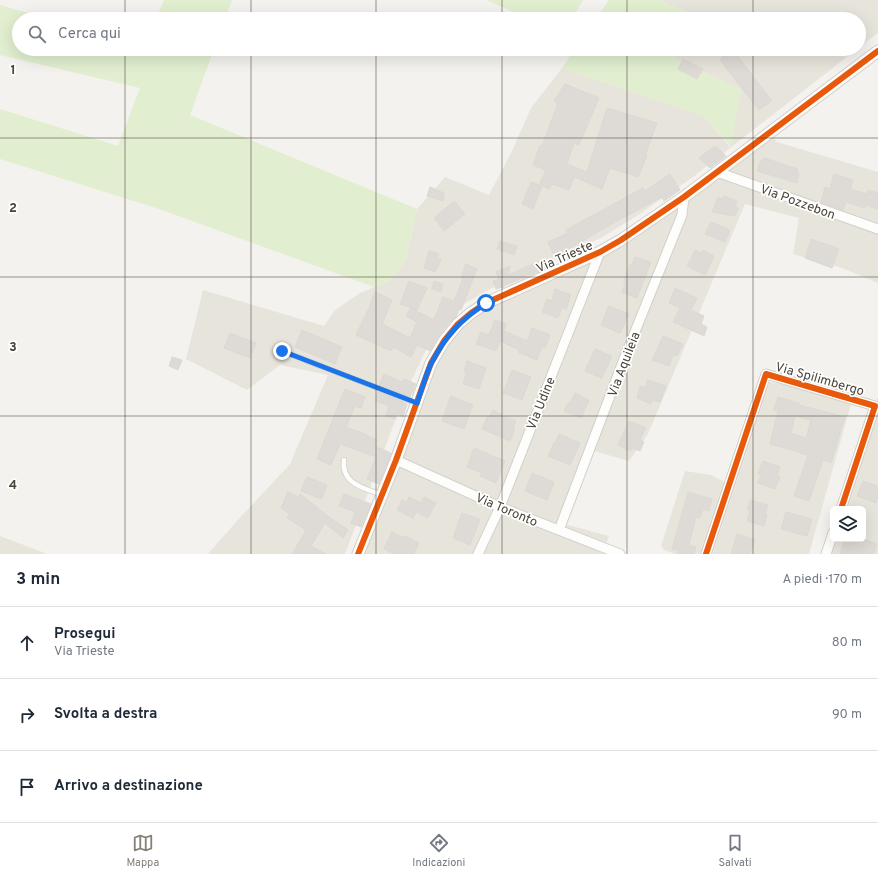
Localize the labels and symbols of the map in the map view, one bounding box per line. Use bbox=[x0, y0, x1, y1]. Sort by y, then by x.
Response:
text: 1 bbox=[10, 63, 16, 79]
street label: Via Pozzebon bbox=[757, 182, 837, 224]
text: 2 bbox=[9, 201, 17, 217]
street label: Via Trieste bbox=[534, 238, 596, 277]
route start bbox=[477, 294, 495, 312]
street label: Via Aquileia bbox=[605, 330, 645, 399]
text: 3 bbox=[9, 340, 17, 356]
route end bbox=[273, 342, 291, 360]
street label: Via Spilimbergo bbox=[773, 360, 866, 400]
street label: Via Udine bbox=[524, 375, 560, 433]
text: 4 bbox=[9, 478, 17, 494]
street label: Via Toronto bbox=[473, 491, 540, 531]

